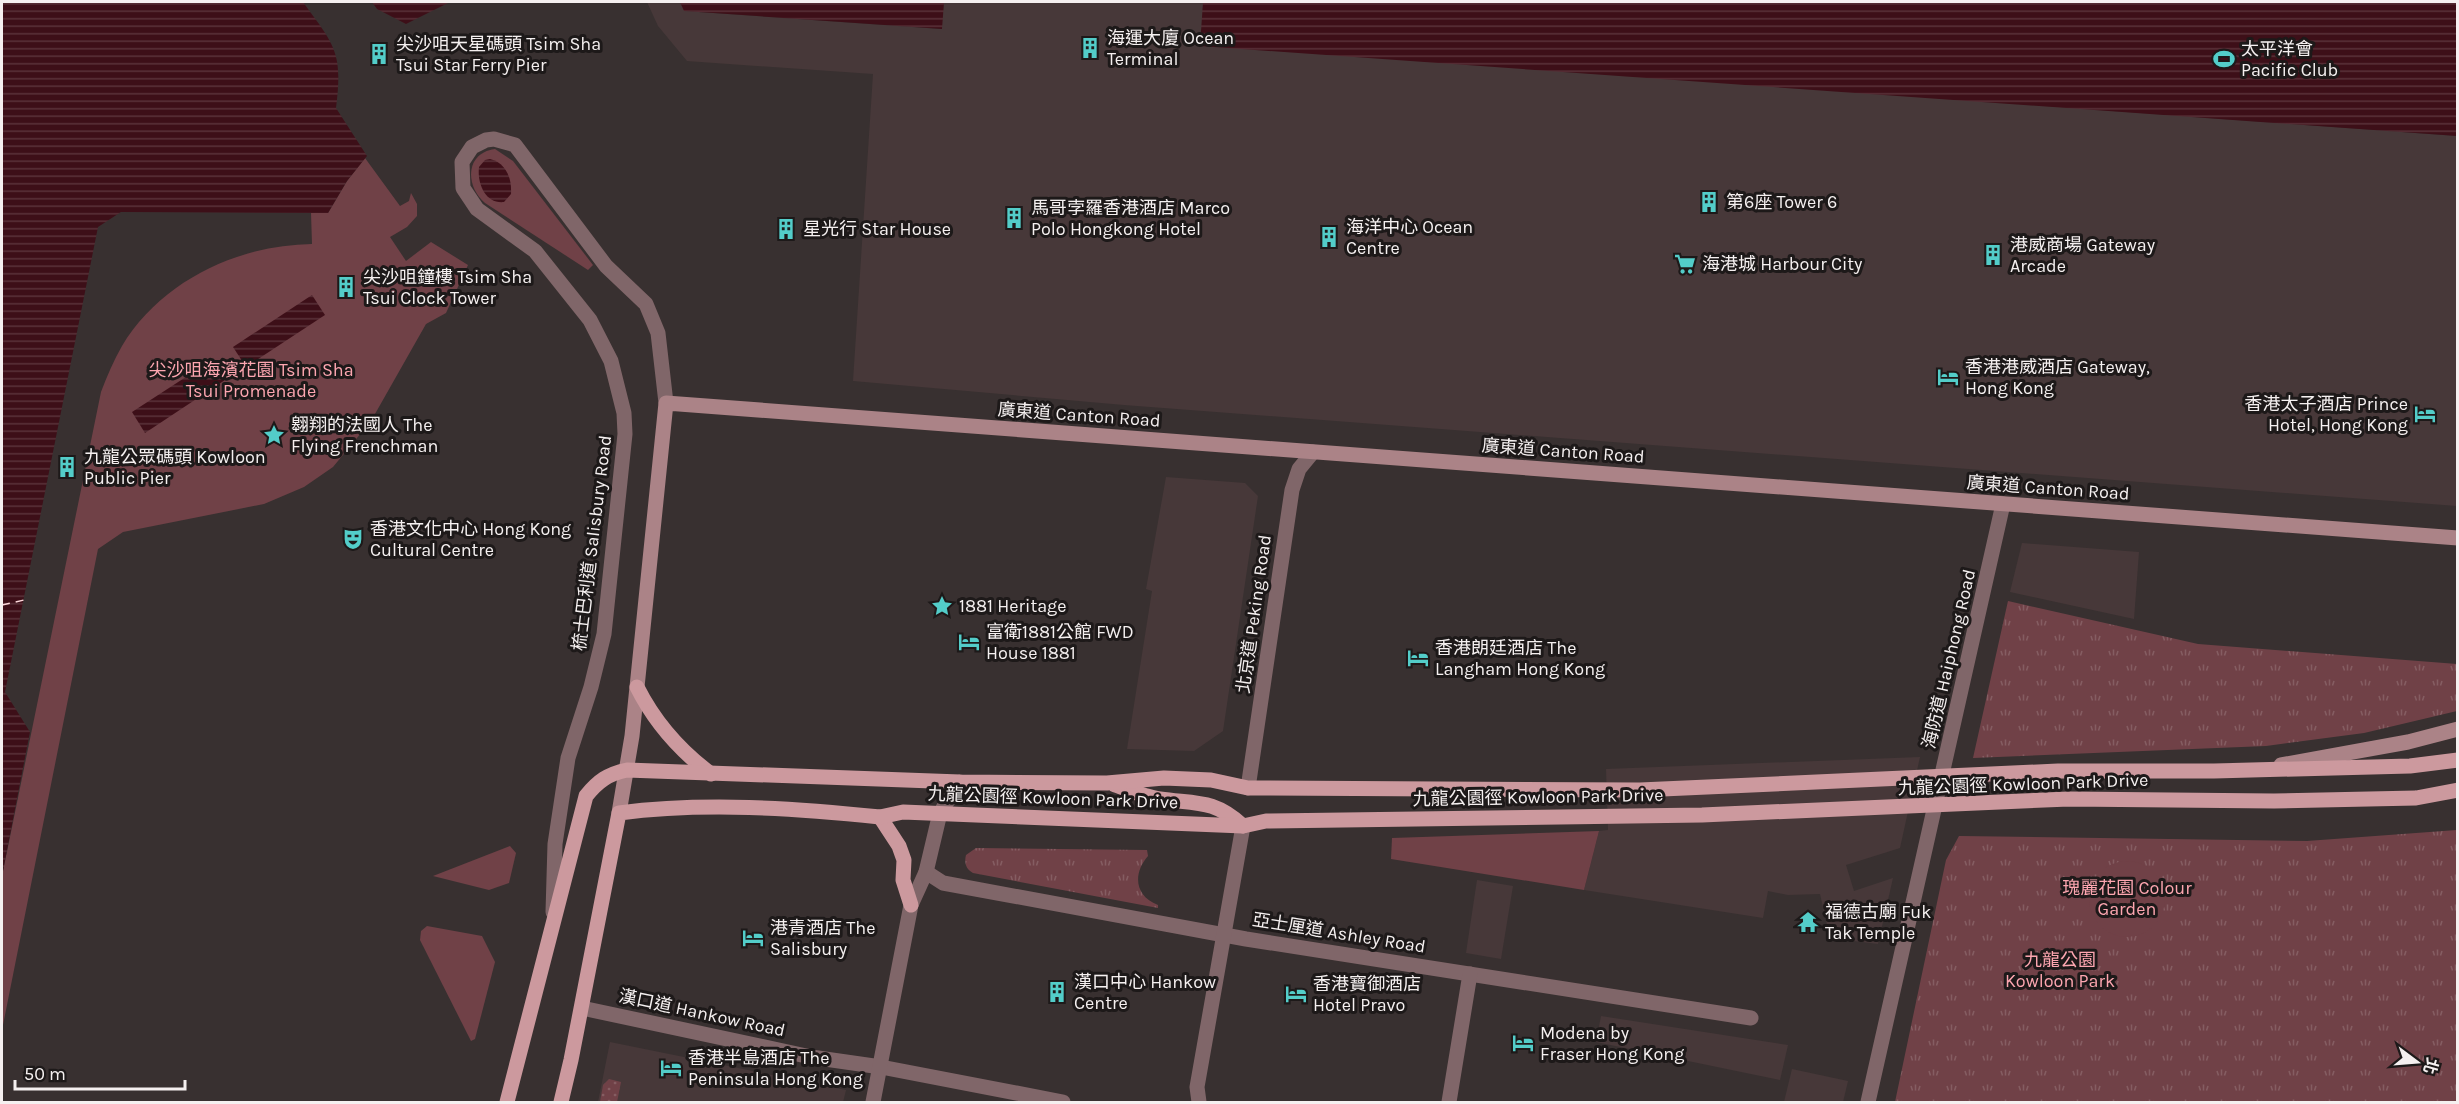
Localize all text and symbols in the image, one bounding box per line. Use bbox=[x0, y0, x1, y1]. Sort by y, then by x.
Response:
place label: 海運大廈 Ocean Terminal bbox=[1107, 27, 1234, 70]
place label: 尖沙咀天星碼頭 Tsim Sha Tsui Star Ferry Pier bbox=[396, 33, 601, 76]
building icon: 海運大廈 Ocean Terminal bbox=[1078, 36, 1102, 60]
place label: 太平洋會 Pacific Club bbox=[2241, 38, 2338, 81]
building icon: 尖沙咀天星碼頭 Tsim Sha Tsui Star Ferry Pier bbox=[367, 42, 391, 66]
sports icon: 太平洋會 Pacific Club bbox=[2212, 47, 2236, 71]
building icon: 第6座 Tower 6 bbox=[1697, 190, 1721, 214]
place label: 第6座 Tower 6 bbox=[1726, 191, 1837, 213]
place label: 馬哥孛羅香港酒店 Marco Polo Hongkong Hotel bbox=[1031, 197, 1230, 240]
building icon: 馬哥孛羅香港酒店 Marco Polo Hongkong Hotel bbox=[1002, 206, 1026, 230]
place label: 海洋中心 Ocean Centre bbox=[1346, 216, 1473, 259]
building icon: 星光行 Star House bbox=[774, 217, 798, 241]
place label: 星光行 Star House bbox=[803, 218, 951, 240]
building icon: 海洋中心 Ocean Centre bbox=[1317, 225, 1341, 249]
place label: 港威商場 Gateway Arcade bbox=[2010, 234, 2156, 277]
building icon: 港威商場 Gateway Arcade bbox=[1981, 243, 2005, 267]
supermarket icon: 海港城 Harbour City bbox=[1673, 252, 1697, 276]
place label: 海港城 Harbour City bbox=[1702, 253, 1863, 275]
place label: 尖沙咀鐘樓 Tsim Sha Tsui Clock Tower bbox=[363, 266, 532, 309]
building icon: 尖沙咀鐘樓 Tsim Sha Tsui Clock Tower bbox=[334, 275, 358, 299]
place label: 香港港威酒店 Gateway, Hong Kong bbox=[1965, 356, 2150, 399]
park label: 尖沙咀海濱花園 Tsim Sha Tsui Promenade bbox=[148, 359, 354, 402]
hotel icon: 香港港威酒店 Gateway, Hong Kong bbox=[1936, 365, 1960, 389]
place label: 香港太子酒店 Prince Hotel, Hong Kong bbox=[2244, 393, 2408, 436]
street label: 廣東道 Canton Road bbox=[997, 398, 1161, 432]
hotel icon: 香港太子酒店 Prince Hotel, Hong Kong bbox=[2413, 402, 2437, 426]
place label: 翱翔的法國人 The Flying Frenchman bbox=[291, 414, 438, 457]
place icon: 翱翔的法國人 The Flying Frenchman bbox=[262, 423, 286, 447]
street label: 梳士巴利道 Salisbury Road bbox=[568, 434, 616, 652]
street label: 廣東道 Canton Road bbox=[1481, 434, 1645, 468]
place label: 九龍公眾碼頭 Kowloon Public Pier bbox=[84, 446, 266, 489]
building icon: 九龍公眾碼頭 Kowloon Public Pier bbox=[55, 455, 79, 479]
street label: 廣東道 Canton Road bbox=[1966, 471, 2130, 505]
place label: 香港文化中心 Hong Kong Cultural Centre bbox=[370, 518, 571, 561]
theatre icon: 香港文化中心 Hong Kong Cultural Centre bbox=[341, 527, 365, 551]
street label: 北京道 Peking Road bbox=[1232, 533, 1276, 695]
street label: 海防道 Haiphong Road bbox=[1918, 567, 1980, 751]
place icon: 1881 Heritage bbox=[930, 594, 954, 618]
place label: 1881 Heritage bbox=[959, 595, 1067, 617]
place label: 富衛1881公館 FWD House 1881 bbox=[986, 621, 1134, 664]
hotel icon: 富衛1881公館 FWD House 1881 bbox=[957, 630, 981, 654]
place label: 香港朗廷酒店 The Langham Hong Kong bbox=[1435, 637, 1605, 680]
hotel icon: 香港朗廷酒店 The Langham Hong Kong bbox=[1406, 646, 1430, 670]
street label: 九龍公園徑 Kowloon Park Drive bbox=[1897, 769, 2149, 799]
street label: 九龍公園徑 Kowloon Park Drive bbox=[927, 783, 1179, 813]
street label: 九龍公園徑 Kowloon Park Drive bbox=[1412, 784, 1664, 810]
park label: 瑰麗花園 Colour Garden bbox=[2062, 877, 2192, 920]
place label: 福德古廟 Fuk Tak Temple bbox=[1825, 901, 1931, 944]
street label: 亞士厘道 Ashley Road bbox=[1251, 908, 1427, 958]
temple icon: 福德古廟 Fuk Tak Temple bbox=[1796, 910, 1820, 934]
place label: 港青酒店 The Salisbury bbox=[770, 917, 875, 960]
hotel icon: 港青酒店 The Salisbury bbox=[741, 926, 765, 950]
park label: 九龍公園 Kowloon Park bbox=[2005, 949, 2115, 992]
place label: 漢口中心 Hankow Centre bbox=[1074, 971, 1216, 1014]
place label: 香港寶御酒店 Hotel Pravo bbox=[1313, 973, 1421, 1016]
building icon: 漢口中心 Hankow Centre bbox=[1045, 980, 1069, 1004]
hotel icon: 香港寶御酒店 Hotel Pravo bbox=[1284, 982, 1308, 1006]
street label: 漢口道 Hankow Road bbox=[617, 985, 787, 1041]
place label: Modena by Fraser Hong Kong bbox=[1540, 1022, 1684, 1065]
hotel icon: Modena by Fraser Hong Kong bbox=[1511, 1031, 1535, 1055]
north arrow bbox=[2387, 1032, 2447, 1092]
place label: 香港半島酒店 The Peninsula Hong Kong bbox=[688, 1047, 863, 1090]
scale bar bbox=[15, 1053, 184, 1091]
hotel icon: 香港半島酒店 The Peninsula Hong Kong bbox=[659, 1056, 683, 1080]
text: 北 bbox=[2420, 1056, 2442, 1076]
text: 50 m bbox=[24, 1063, 66, 1085]

